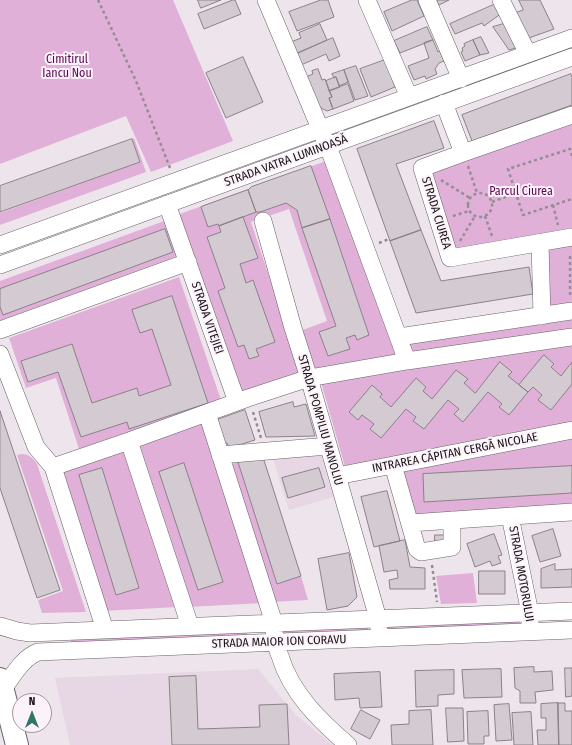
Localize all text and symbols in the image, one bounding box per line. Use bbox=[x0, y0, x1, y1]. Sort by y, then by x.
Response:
park label: Cimitirul Iancu Nou bbox=[42, 53, 92, 81]
street label: STRADA VATRA LUMINOASĂ bbox=[222, 132, 350, 190]
street label: STRADA CIUREA bbox=[418, 175, 454, 251]
park label: Parcul Ciurea bbox=[489, 185, 553, 199]
street label: STRADA VITEJIEI bbox=[188, 280, 226, 356]
street label: STRADA POMPILIU MANOLIU bbox=[294, 353, 346, 487]
street label: INTRAREA CĂPITAN CERGĂ NICOLAE bbox=[371, 430, 539, 476]
street label: STRADA MOTORULUI bbox=[505, 525, 537, 623]
street label: STRADA MAIOR ION CORAVU bbox=[211, 632, 347, 652]
north arrow bbox=[12, 693, 52, 733]
text: N bbox=[29, 695, 35, 708]

